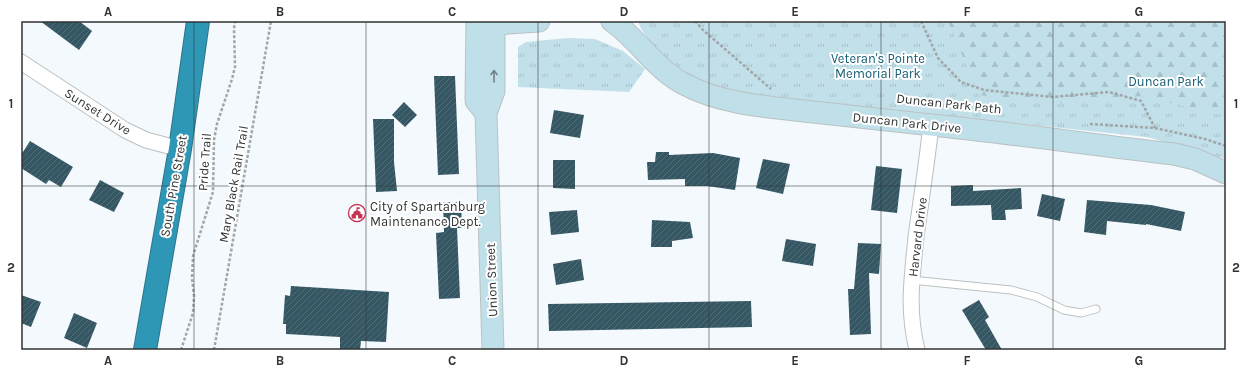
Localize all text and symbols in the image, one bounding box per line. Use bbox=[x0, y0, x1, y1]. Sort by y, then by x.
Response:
text: A bbox=[104, 4, 112, 19]
text: B bbox=[276, 4, 284, 19]
text: C bbox=[448, 4, 456, 19]
text: D bbox=[620, 4, 629, 19]
text: E bbox=[791, 4, 799, 19]
text: F bbox=[963, 4, 971, 19]
text: G bbox=[1135, 4, 1143, 19]
park label: Veteran's Pointe Memorial Park bbox=[831, 51, 925, 81]
one-way arrow bbox=[490, 70, 498, 83]
park label: Duncan Park bbox=[1128, 74, 1204, 89]
street label: Sunset Drive bbox=[62, 85, 134, 138]
street label: Duncan Park Path bbox=[896, 91, 1002, 116]
text: 1 bbox=[9, 96, 13, 111]
text: 1 bbox=[1234, 96, 1238, 111]
street label: Duncan Park Drive bbox=[852, 109, 962, 136]
street label: Mary Black Rail Trail bbox=[216, 124, 251, 244]
street label: Pride Trail bbox=[195, 132, 214, 192]
street label: South Pine Street bbox=[157, 134, 190, 238]
street label: Harvard Drive bbox=[905, 196, 930, 278]
place label: City of Spartanburg Maintenance Dept. bbox=[370, 199, 486, 229]
public building icon: City of Spartanburg Maintenance Dept. bbox=[347, 203, 367, 223]
street label: Union Street bbox=[483, 243, 500, 317]
text: 2 bbox=[7, 260, 15, 275]
text: 2 bbox=[1232, 260, 1240, 275]
text: A bbox=[104, 353, 112, 368]
text: B bbox=[276, 353, 284, 368]
text: C bbox=[448, 353, 456, 368]
text: D bbox=[620, 353, 629, 368]
text: E bbox=[791, 353, 799, 368]
text: F bbox=[963, 353, 971, 368]
text: G bbox=[1135, 353, 1143, 368]

